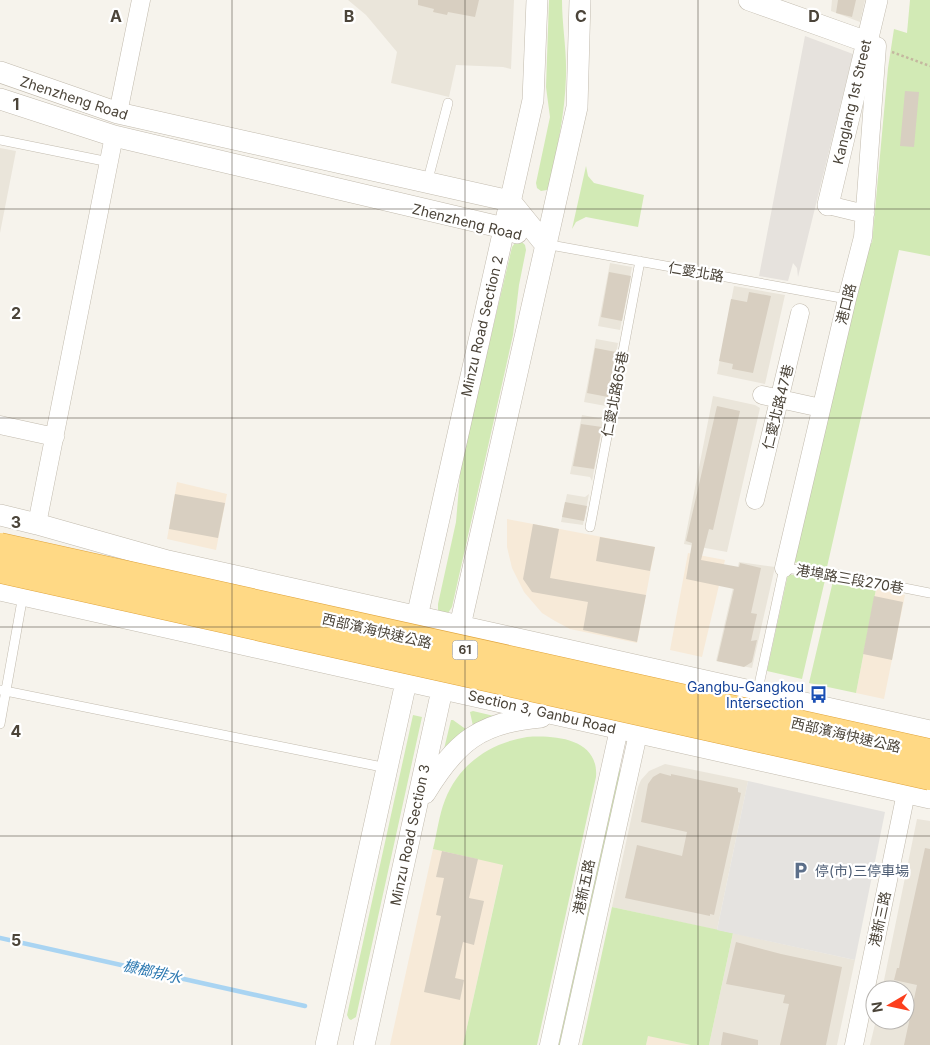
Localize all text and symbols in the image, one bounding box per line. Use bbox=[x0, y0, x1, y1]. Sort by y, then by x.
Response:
text: A bbox=[110, 6, 122, 26]
text: B bbox=[344, 6, 354, 26]
text: C bbox=[575, 6, 587, 26]
text: D bbox=[808, 6, 820, 26]
street label: Kanglang 1st Street bbox=[829, 38, 874, 166]
street label: Zhenzheng Road bbox=[18, 72, 130, 123]
text: 1 bbox=[13, 94, 19, 114]
street label: Zhenzheng Road bbox=[411, 200, 524, 243]
street label: Minzu Road Section 2 bbox=[457, 254, 506, 398]
street label: 仁愛北路 bbox=[667, 258, 725, 285]
street label: 港口路 bbox=[832, 281, 859, 326]
text: 2 bbox=[11, 303, 21, 323]
street label: 仁愛北路65巷 bbox=[598, 349, 631, 438]
street label: 仁愛北路47巷 bbox=[759, 363, 796, 451]
text: 3 bbox=[11, 512, 21, 532]
street label: 港埠路三段270巷 bbox=[795, 561, 905, 596]
street label: 西部濱海快速公路 bbox=[321, 610, 434, 651]
road number: 61 bbox=[452, 640, 478, 660]
place label: Gangbu-Gangkou Intersection bbox=[687, 678, 804, 711]
bus stop icon: Gangbu-Gangkou Intersection bbox=[808, 685, 828, 705]
street label: Section 3, Ganbu Road bbox=[467, 686, 618, 737]
street label: 西部濱海快速公路 bbox=[790, 714, 903, 755]
text: 4 bbox=[11, 721, 22, 741]
street label: Minzu Road Section 3 bbox=[386, 763, 433, 907]
street label: 港新五路 bbox=[569, 858, 598, 916]
parking icon: 停(市)三停車場 bbox=[791, 861, 811, 881]
place label: 停(市)三停車場 bbox=[815, 862, 909, 879]
street label: 港新三路 bbox=[865, 890, 894, 948]
text: 5 bbox=[11, 930, 21, 950]
water label: 槺榔排水 bbox=[121, 956, 184, 988]
north arrow bbox=[865, 980, 915, 1030]
text: N bbox=[867, 1001, 886, 1014]

